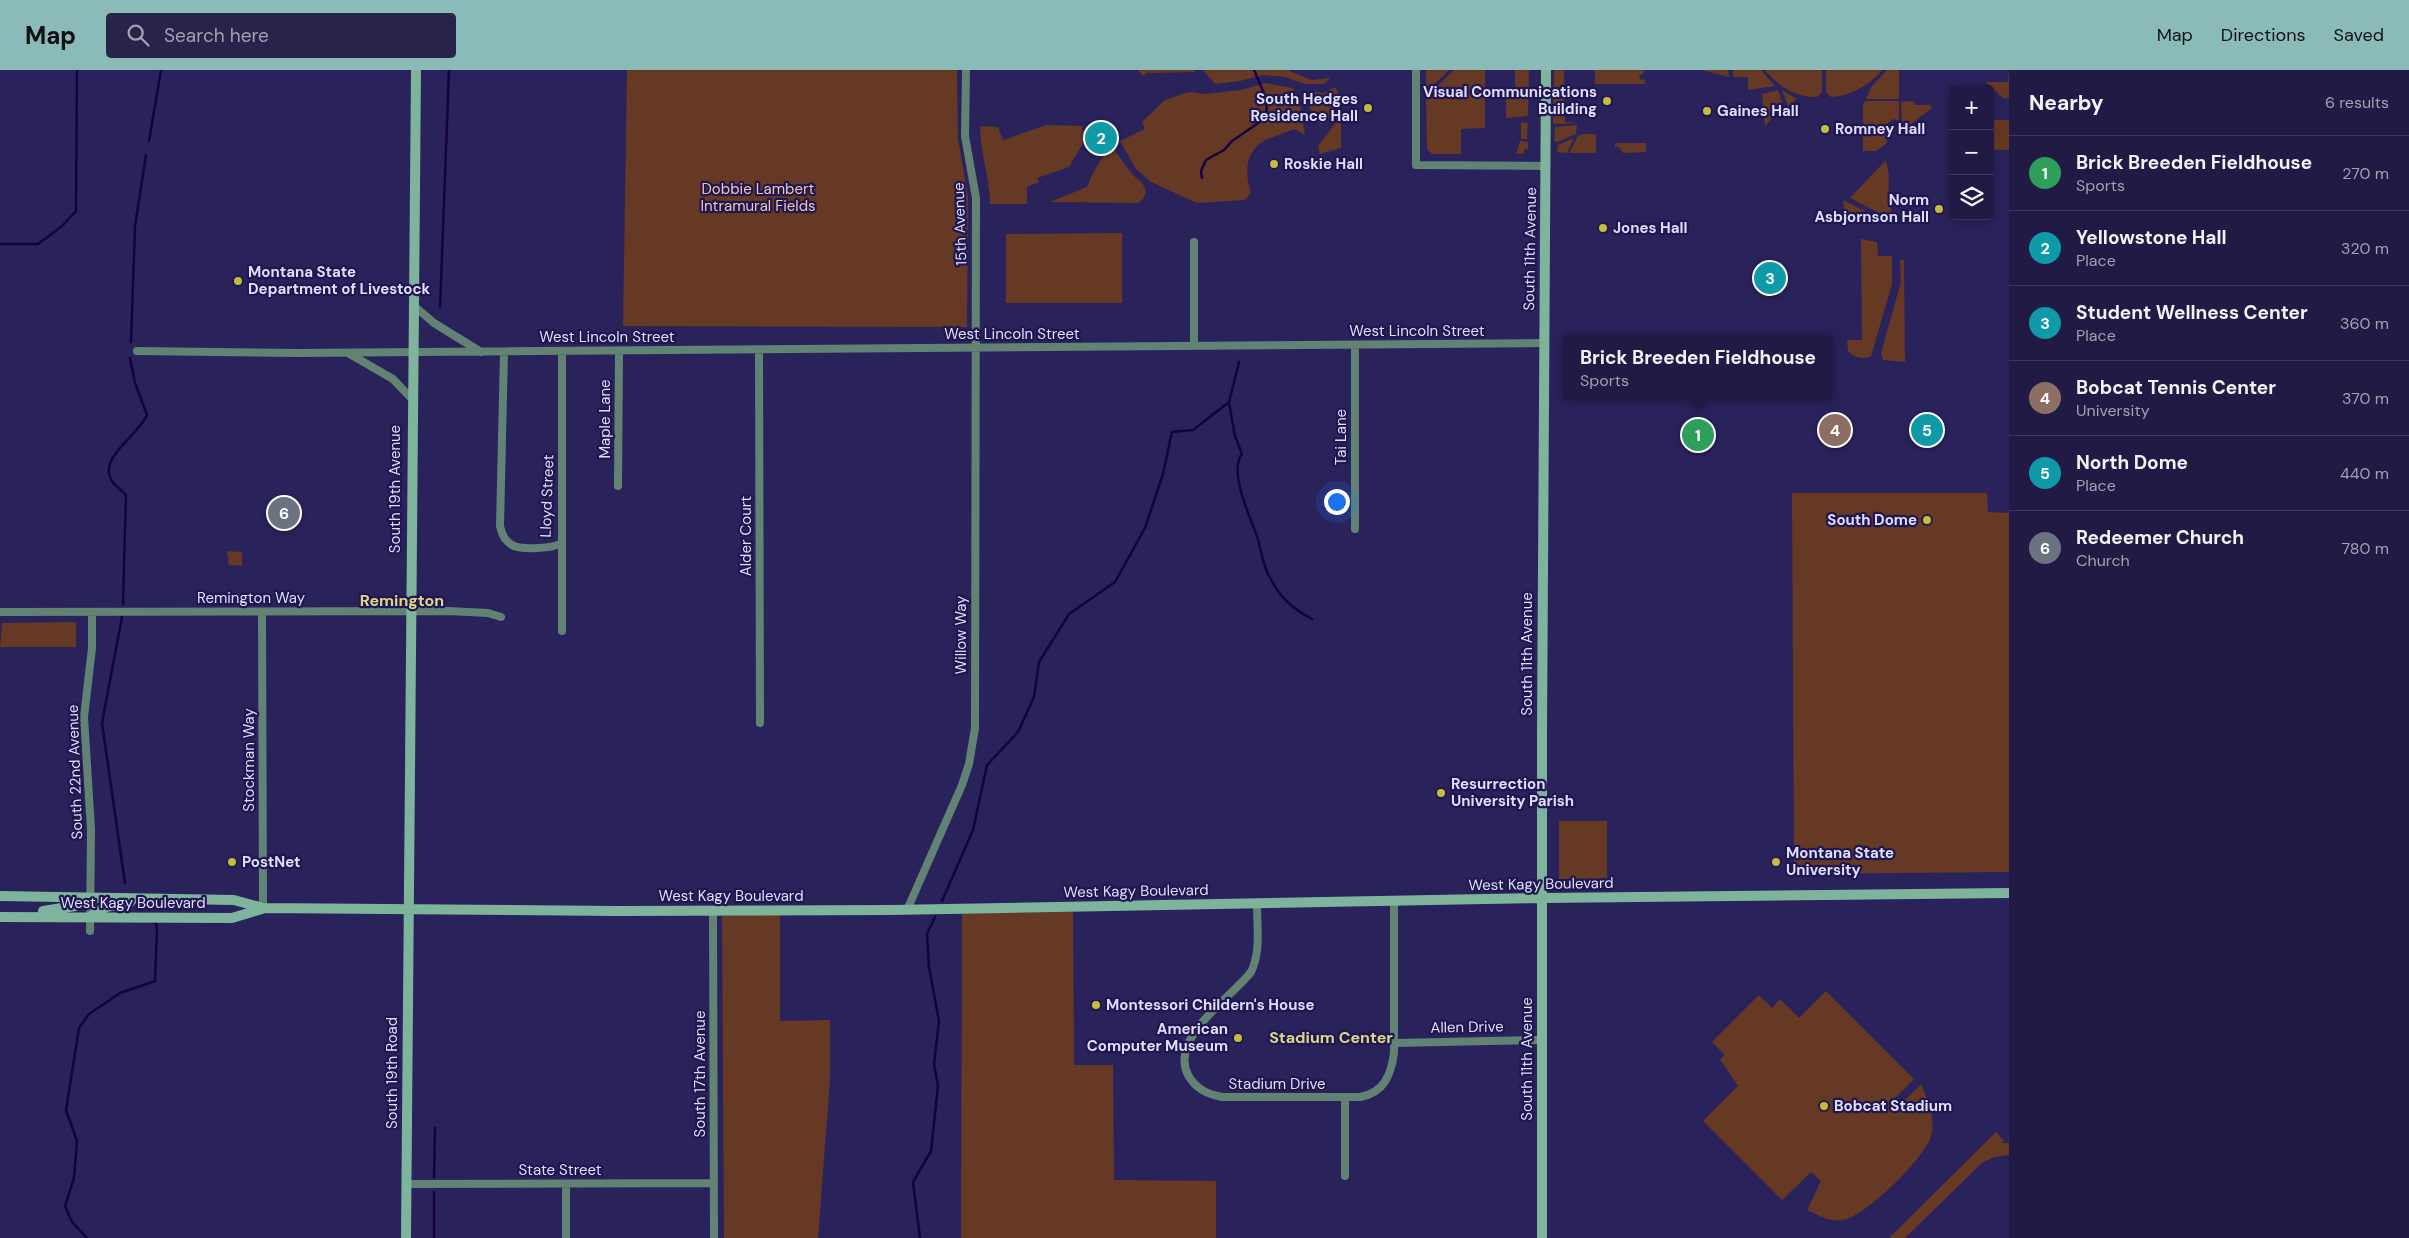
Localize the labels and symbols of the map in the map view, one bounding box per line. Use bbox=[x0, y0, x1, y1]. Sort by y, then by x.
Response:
place label: Visual Communications Building bbox=[1423, 82, 1597, 119]
place label: South Hedges Residence Hall bbox=[1251, 89, 1358, 126]
marker: Visual Communications Building bbox=[1601, 95, 1613, 107]
place label: Gaines Hall bbox=[1717, 101, 1799, 121]
marker: South Hedges Residence Hall bbox=[1362, 102, 1374, 114]
marker: Gaines Hall bbox=[1701, 105, 1713, 117]
pin: 2 bbox=[1085, 119, 1117, 157]
place label: Romney Hall bbox=[1835, 119, 1925, 139]
marker: Romney Hall bbox=[1819, 123, 1831, 135]
place label: Roskie Hall bbox=[1284, 154, 1363, 174]
marker: Roskie Hall bbox=[1268, 158, 1280, 170]
park label: Dobbie Lambert Intramural Fields bbox=[700, 179, 816, 216]
street label: 15th Avenue bbox=[949, 182, 971, 266]
street label: South 11th Avenue bbox=[1519, 187, 1541, 311]
place label: Norm Asbjornson Hall bbox=[1814, 190, 1929, 227]
marker: Norm Asbjornson Hall bbox=[1933, 203, 1945, 215]
place label: Jones Hall bbox=[1613, 218, 1688, 238]
marker: Jones Hall bbox=[1597, 222, 1609, 234]
pin: 3 bbox=[1754, 259, 1786, 297]
place label: Montana State Department of Livestock bbox=[248, 262, 430, 299]
marker: Montana State Department of Livestock bbox=[232, 275, 244, 287]
street label: West Lincoln Street bbox=[1349, 321, 1485, 341]
street label: West Lincoln Street bbox=[944, 324, 1080, 344]
street label: West Lincoln Street bbox=[539, 327, 675, 347]
street label: Maple Lane bbox=[595, 379, 615, 459]
street label: Tai Lane bbox=[1331, 409, 1351, 465]
pin: 4 bbox=[1819, 411, 1851, 449]
pin: 5 bbox=[1911, 411, 1943, 449]
pin: 1 bbox=[1682, 416, 1714, 454]
street label: South 19th Avenue bbox=[385, 425, 405, 553]
street label: Lloyd Street bbox=[536, 454, 558, 538]
your location bbox=[1324, 489, 1350, 515]
pin: 6 bbox=[268, 494, 300, 532]
street label: Alder Court bbox=[736, 496, 756, 576]
place label: South Dome bbox=[1827, 510, 1917, 530]
marker: South Dome bbox=[1921, 514, 1933, 526]
street label: Remington Way bbox=[197, 588, 306, 608]
district label: Remington bbox=[360, 590, 444, 611]
street label: South 11th Avenue bbox=[1517, 592, 1537, 716]
street label: Willow Way bbox=[951, 595, 971, 674]
street label: South 22nd Avenue bbox=[63, 704, 87, 840]
street label: Stockman Way bbox=[239, 708, 259, 812]
place label: Resurrection University Parish bbox=[1451, 774, 1574, 811]
marker: Resurrection University Parish bbox=[1435, 787, 1447, 799]
place label: Montana State University bbox=[1786, 843, 1894, 880]
place label: PostNet bbox=[242, 852, 301, 872]
marker: PostNet bbox=[226, 856, 238, 868]
marker: Montana State University bbox=[1770, 856, 1782, 868]
street label: West Kagy Boulevard bbox=[1468, 873, 1614, 895]
street label: West Kagy Boulevard bbox=[1063, 880, 1209, 902]
street label: West Kagy Boulevard bbox=[658, 886, 804, 906]
street label: West Kagy Boulevard bbox=[60, 893, 206, 913]
place label: Montessori Childern's House bbox=[1106, 995, 1314, 1015]
street label: South 11th Avenue bbox=[1517, 997, 1537, 1121]
marker: Montessori Childern's House bbox=[1090, 999, 1102, 1011]
street label: South 17th Avenue bbox=[690, 1011, 710, 1137]
street label: Allen Drive bbox=[1430, 1016, 1504, 1038]
street label: South 19th Road bbox=[382, 1017, 402, 1129]
place label: American Computer Museum bbox=[1087, 1019, 1228, 1056]
district label: Stadium Center bbox=[1269, 1027, 1393, 1048]
marker: American Computer Museum bbox=[1232, 1032, 1244, 1044]
street label: Stadium Drive bbox=[1228, 1074, 1326, 1094]
place label: Bobcat Stadium bbox=[1834, 1096, 1952, 1116]
marker: Bobcat Stadium bbox=[1818, 1100, 1830, 1112]
street label: State Street bbox=[518, 1160, 602, 1180]

